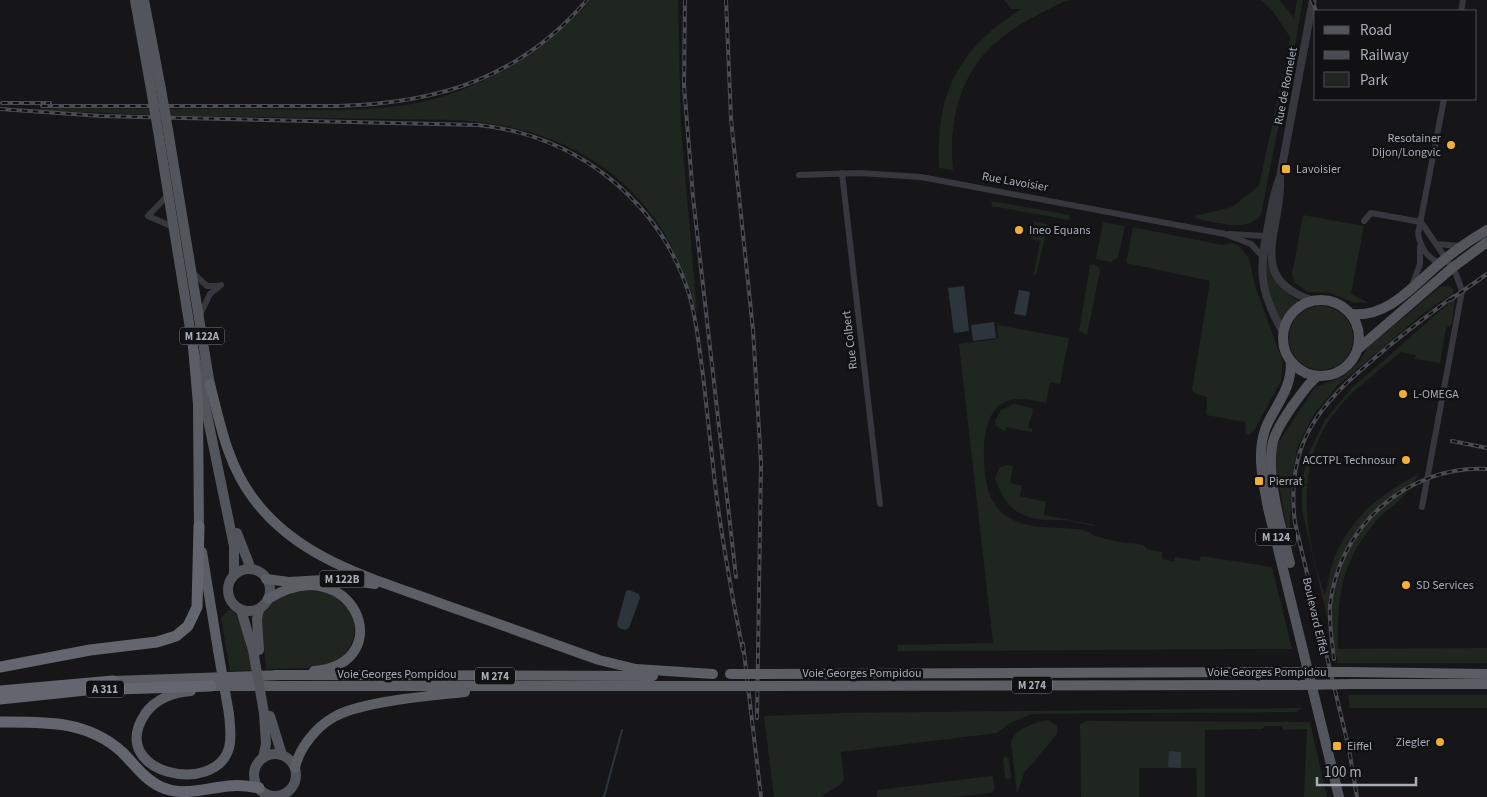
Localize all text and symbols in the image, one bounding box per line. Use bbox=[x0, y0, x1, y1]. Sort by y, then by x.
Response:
legend bbox=[1314, 10, 1477, 100]
text: Road bbox=[1360, 20, 1392, 41]
text: Railway bbox=[1360, 45, 1409, 66]
street label: Rue de Romelet bbox=[1270, 46, 1302, 126]
text: Park bbox=[1360, 70, 1389, 91]
place label: Resotainer Dijon/Longvic bbox=[1372, 130, 1442, 161]
marker: Resotainer Dijon/Longvic bbox=[1445, 139, 1457, 151]
place label: Lavoisier bbox=[1296, 161, 1342, 178]
marker: Lavoisier bbox=[1280, 163, 1292, 175]
street label: Rue Lavoisier bbox=[981, 168, 1050, 196]
place label: Ineo Equans bbox=[1029, 222, 1091, 239]
marker: Ineo Equans bbox=[1013, 224, 1025, 236]
street label: Rue Colbert bbox=[838, 310, 862, 370]
road number: M 122A bbox=[180, 328, 224, 344]
place label: L-OMEGA bbox=[1413, 386, 1459, 403]
marker: L-OMEGA bbox=[1397, 388, 1409, 400]
place label: ACCTPL Technosur bbox=[1303, 452, 1397, 469]
marker: ACCTPL Technosur bbox=[1400, 454, 1412, 466]
place label: Pierrat bbox=[1269, 473, 1303, 490]
marker: Pierrat bbox=[1253, 475, 1265, 487]
road number: M 124 bbox=[1256, 528, 1296, 546]
road number: M 122B bbox=[320, 570, 364, 588]
street label: Boulevard Eiffel bbox=[1298, 576, 1332, 656]
place label: SD Services bbox=[1416, 577, 1474, 594]
marker: SD Services bbox=[1400, 579, 1412, 591]
street label: Voie Georges Pompidou bbox=[1207, 664, 1327, 681]
street label: Voie Georges Pompidou bbox=[802, 665, 922, 682]
street label: Voie Georges Pompidou bbox=[337, 666, 457, 683]
road number: M 274 bbox=[475, 668, 515, 684]
road number: M 274 bbox=[1012, 676, 1052, 694]
road number: A 311 bbox=[86, 681, 124, 698]
place label: Ziegler bbox=[1396, 734, 1431, 751]
marker: Ziegler bbox=[1434, 736, 1446, 748]
place label: Eiffel bbox=[1347, 738, 1372, 755]
marker: Eiffel bbox=[1331, 740, 1343, 752]
scale bar bbox=[1317, 754, 1416, 786]
text: 100 m bbox=[1324, 762, 1362, 783]

